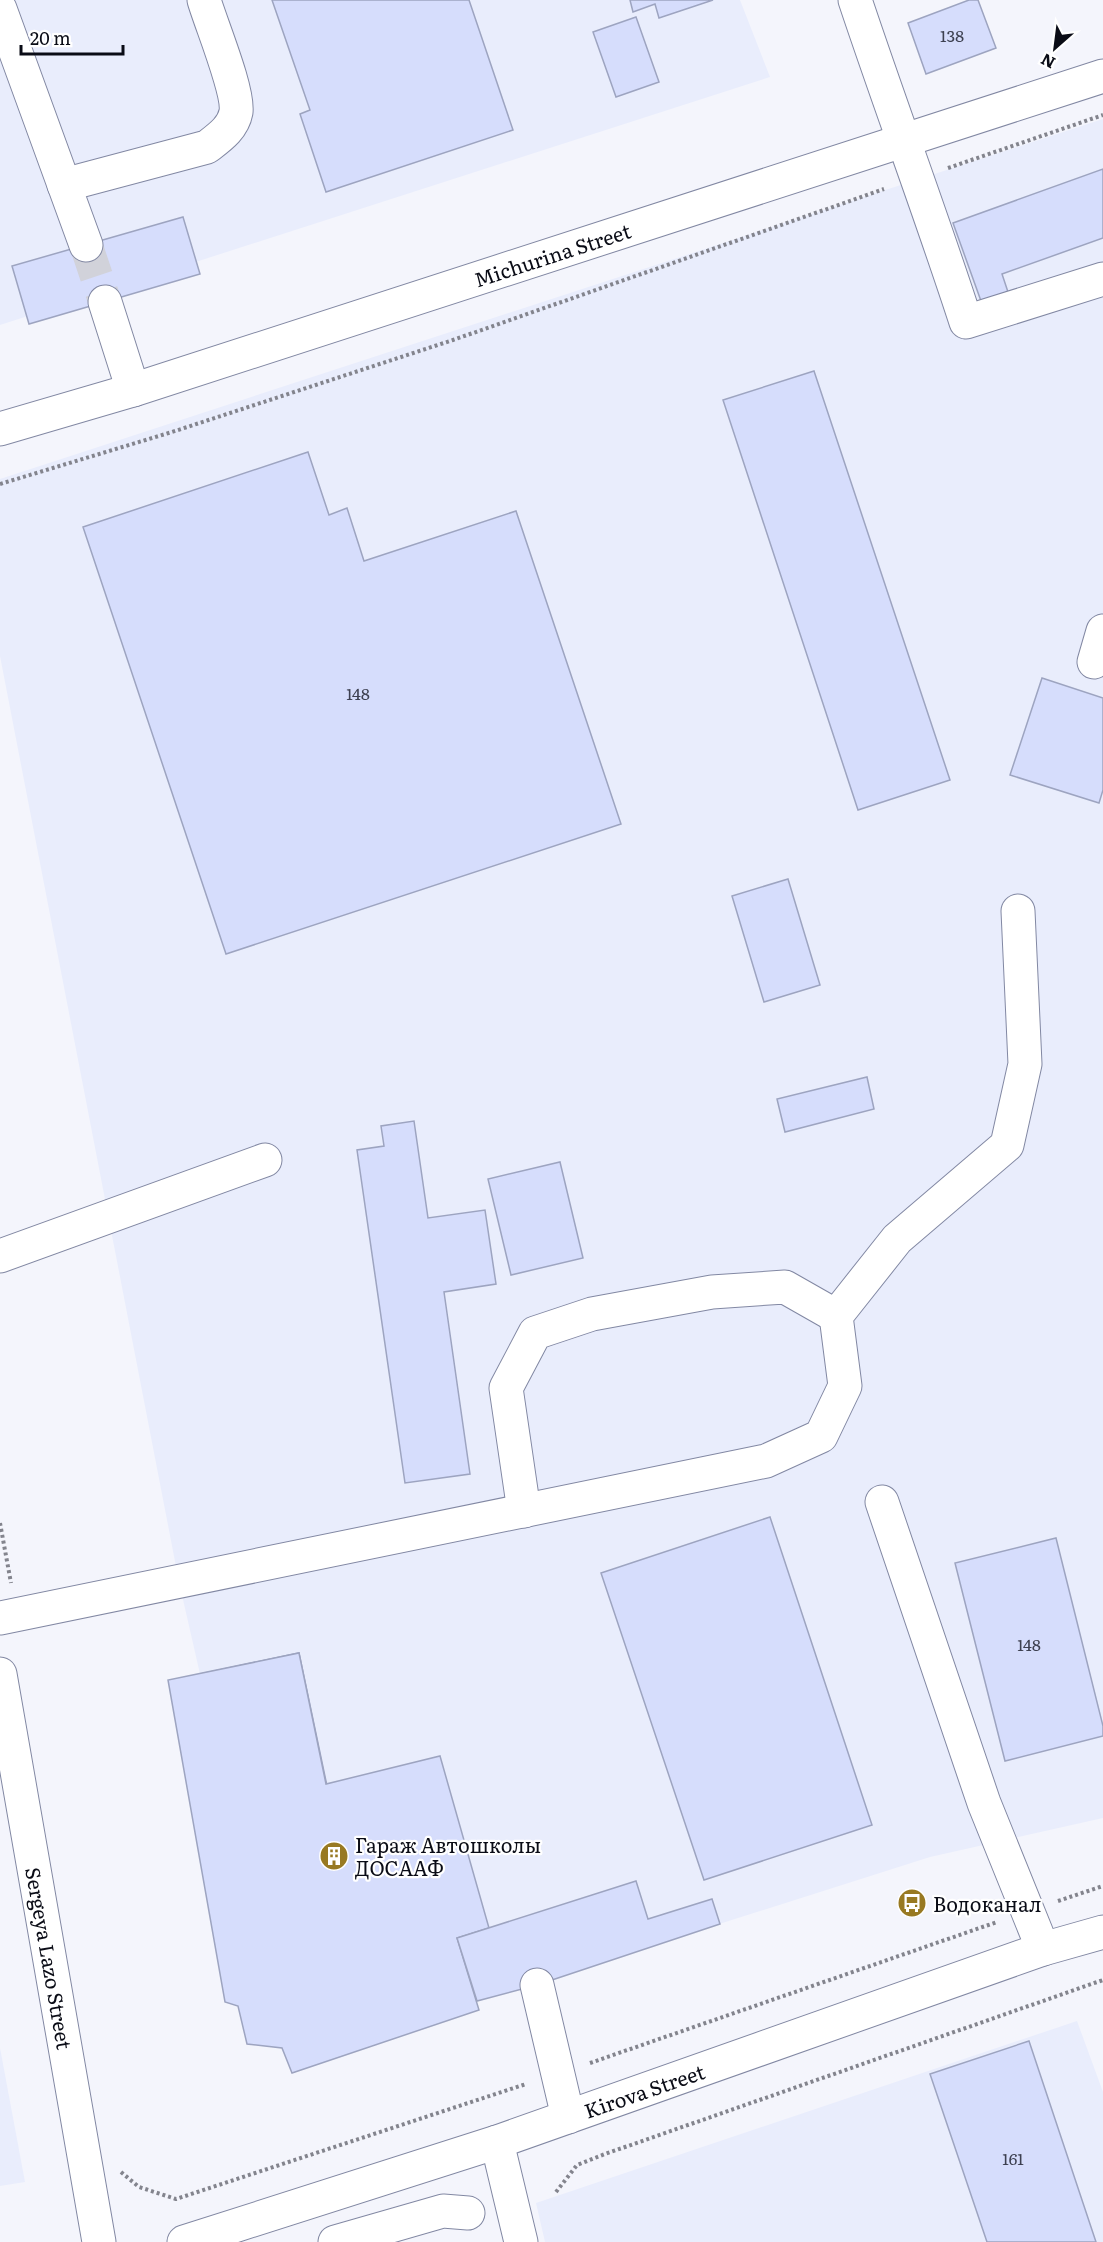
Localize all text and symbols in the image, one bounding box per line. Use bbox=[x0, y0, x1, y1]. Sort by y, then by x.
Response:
scale bar bbox=[21, 18, 123, 56]
north arrow bbox=[1025, 18, 1085, 78]
house number: 138 bbox=[940, 23, 964, 47]
text: 20 m bbox=[30, 24, 71, 51]
text: N bbox=[1036, 48, 1059, 76]
street label: Michurina Street bbox=[470, 215, 634, 293]
house number: 148 bbox=[346, 681, 370, 705]
house number: 148 bbox=[1017, 1632, 1041, 1656]
place label: Гараж Автошколы ДОСААФ bbox=[355, 1829, 541, 1882]
building icon: Гараж Автошколы ДОСААФ bbox=[318, 1840, 350, 1872]
street label: Sergeya Lazo Street bbox=[19, 1864, 81, 2052]
bus stop icon: Водоканал bbox=[896, 1887, 928, 1919]
place label: Водоканал bbox=[933, 1888, 1041, 1918]
street label: Kirova Street bbox=[580, 2055, 708, 2125]
house number: 161 bbox=[1002, 2146, 1024, 2170]

